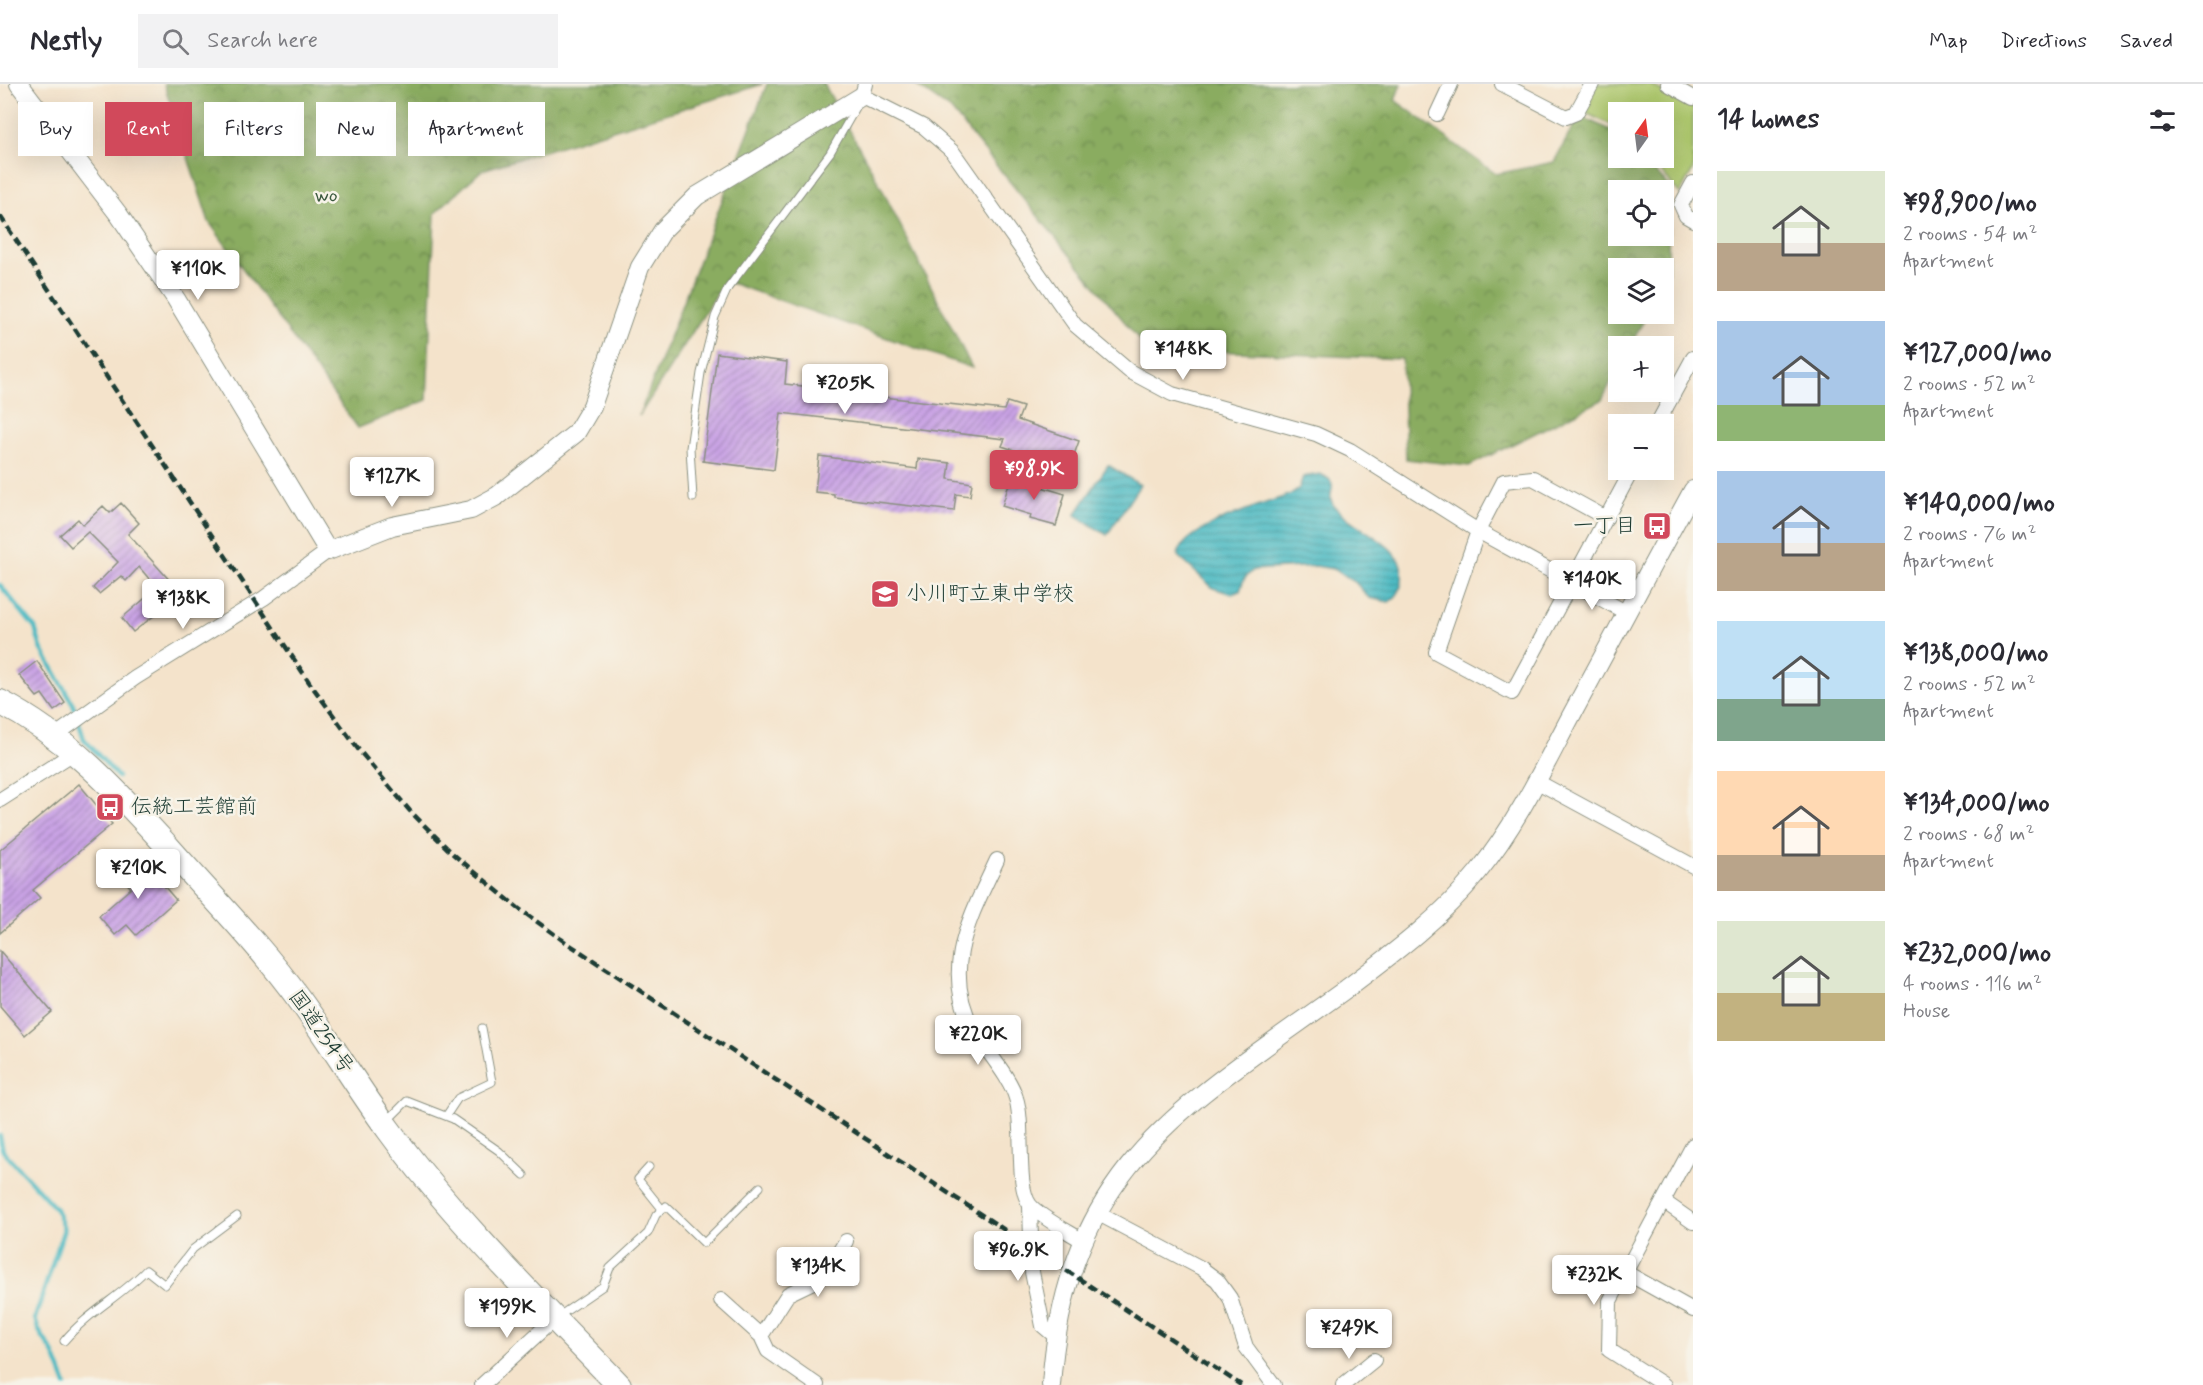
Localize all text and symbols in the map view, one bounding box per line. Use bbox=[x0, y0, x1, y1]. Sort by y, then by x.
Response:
search box bbox=[138, 14, 558, 68]
text: Nestly bbox=[30, 23, 102, 60]
icon: search bbox=[159, 25, 192, 58]
text: Search here bbox=[207, 27, 318, 55]
text: Map bbox=[1929, 27, 1968, 55]
text: Directions bbox=[2001, 27, 2087, 55]
text: Saved bbox=[2120, 27, 2173, 55]
chip: Buy bbox=[18, 102, 93, 156]
chip: Rent bbox=[105, 102, 192, 156]
chip: Filters bbox=[204, 102, 304, 156]
chip: New bbox=[316, 102, 396, 156]
chip: Apartment bbox=[408, 102, 545, 156]
north arrow bbox=[1608, 102, 1674, 168]
map controls bbox=[1608, 102, 1674, 480]
text: 14 homes bbox=[1717, 103, 1819, 137]
icon: filters bbox=[2146, 104, 2179, 137]
button: locate bbox=[1608, 180, 1674, 246]
park label: wo bbox=[314, 181, 338, 209]
text: ¥98,900/mo bbox=[1903, 187, 2037, 221]
icon: home bbox=[1765, 195, 1837, 267]
text: 2 rooms · 54 m² bbox=[1903, 221, 2037, 248]
text: Apartment bbox=[1903, 248, 1994, 275]
pin: ¥110K bbox=[156, 250, 240, 301]
text: ¥110K bbox=[170, 256, 226, 283]
button: layers bbox=[1608, 258, 1674, 324]
pin: ¥148K bbox=[1141, 330, 1225, 381]
text: ¥148K bbox=[1154, 336, 1212, 363]
button: + bbox=[1608, 336, 1674, 402]
text: ¥127,000/mo bbox=[1903, 337, 2052, 371]
icon: home bbox=[1765, 345, 1837, 417]
pin: ¥205K bbox=[803, 364, 887, 415]
text: ¥205K bbox=[816, 370, 874, 397]
text: 2 rooms · 52 m² bbox=[1903, 371, 2036, 398]
text: Apartment bbox=[1903, 398, 1994, 425]
button: − bbox=[1608, 414, 1674, 480]
pin: ¥98.9K bbox=[985, 450, 1083, 501]
text: ¥98.9K bbox=[1004, 456, 1064, 483]
pin: ¥127K bbox=[350, 457, 434, 508]
text: ¥127K bbox=[364, 463, 420, 490]
text: ¥140,000/mo bbox=[1903, 487, 2055, 521]
icon: home bbox=[1765, 495, 1837, 567]
bus stop icon: 一丁目 bbox=[1641, 510, 1673, 542]
place label: 一丁目 bbox=[1573, 512, 1636, 540]
text: 2 rooms · 76 m² bbox=[1903, 521, 2036, 548]
text: Apartment bbox=[1903, 548, 1994, 575]
pin: ¥140K bbox=[1550, 560, 1634, 611]
text: ¥140K bbox=[1563, 566, 1621, 593]
school or university icon: 小川町立東中学校 bbox=[869, 578, 901, 610]
pin: ¥138K bbox=[141, 579, 225, 630]
place label: 小川町立東中学校 bbox=[906, 580, 1074, 608]
text: ¥138K bbox=[156, 585, 210, 612]
text: ¥138,000/mo bbox=[1903, 637, 2048, 671]
icon: home bbox=[1765, 645, 1837, 717]
text: 2 rooms · 52 m² bbox=[1903, 671, 2036, 698]
text: Apartment bbox=[1903, 698, 1994, 725]
text: ¥134,000/mo bbox=[1903, 787, 2050, 821]
bus stop icon: 伝統工芸館前 bbox=[94, 791, 126, 823]
place label: 伝統工芸館前 bbox=[131, 793, 257, 821]
icon: home bbox=[1765, 795, 1837, 867]
text: 2 rooms · 68 m² bbox=[1903, 821, 2034, 848]
text: Apartment bbox=[1903, 848, 1994, 875]
pin: ¥210K bbox=[96, 849, 180, 900]
text: ¥210K bbox=[110, 855, 166, 882]
text: ¥232,000/mo bbox=[1903, 937, 2051, 971]
icon: home bbox=[1765, 945, 1837, 1017]
text: 4 rooms · 116 m² bbox=[1903, 971, 2042, 998]
street label: 国道254号 bbox=[282, 984, 360, 1080]
text: House bbox=[1903, 998, 1950, 1025]
pin: ¥220K bbox=[936, 1015, 1020, 1066]
text: ¥220K bbox=[949, 1021, 1007, 1048]
pin: ¥96.9K bbox=[969, 1231, 1067, 1282]
text: ¥96.9K bbox=[988, 1237, 1048, 1264]
pin: ¥134K bbox=[776, 1247, 860, 1298]
text: ¥134K bbox=[791, 1253, 845, 1280]
pin: ¥232K bbox=[1552, 1255, 1636, 1306]
text: ¥232K bbox=[1566, 1261, 1622, 1288]
pin: ¥199K bbox=[465, 1288, 549, 1339]
text: ¥199K bbox=[478, 1294, 536, 1321]
pin: ¥249K bbox=[1307, 1309, 1391, 1360]
text: ¥249K bbox=[1320, 1315, 1378, 1342]

